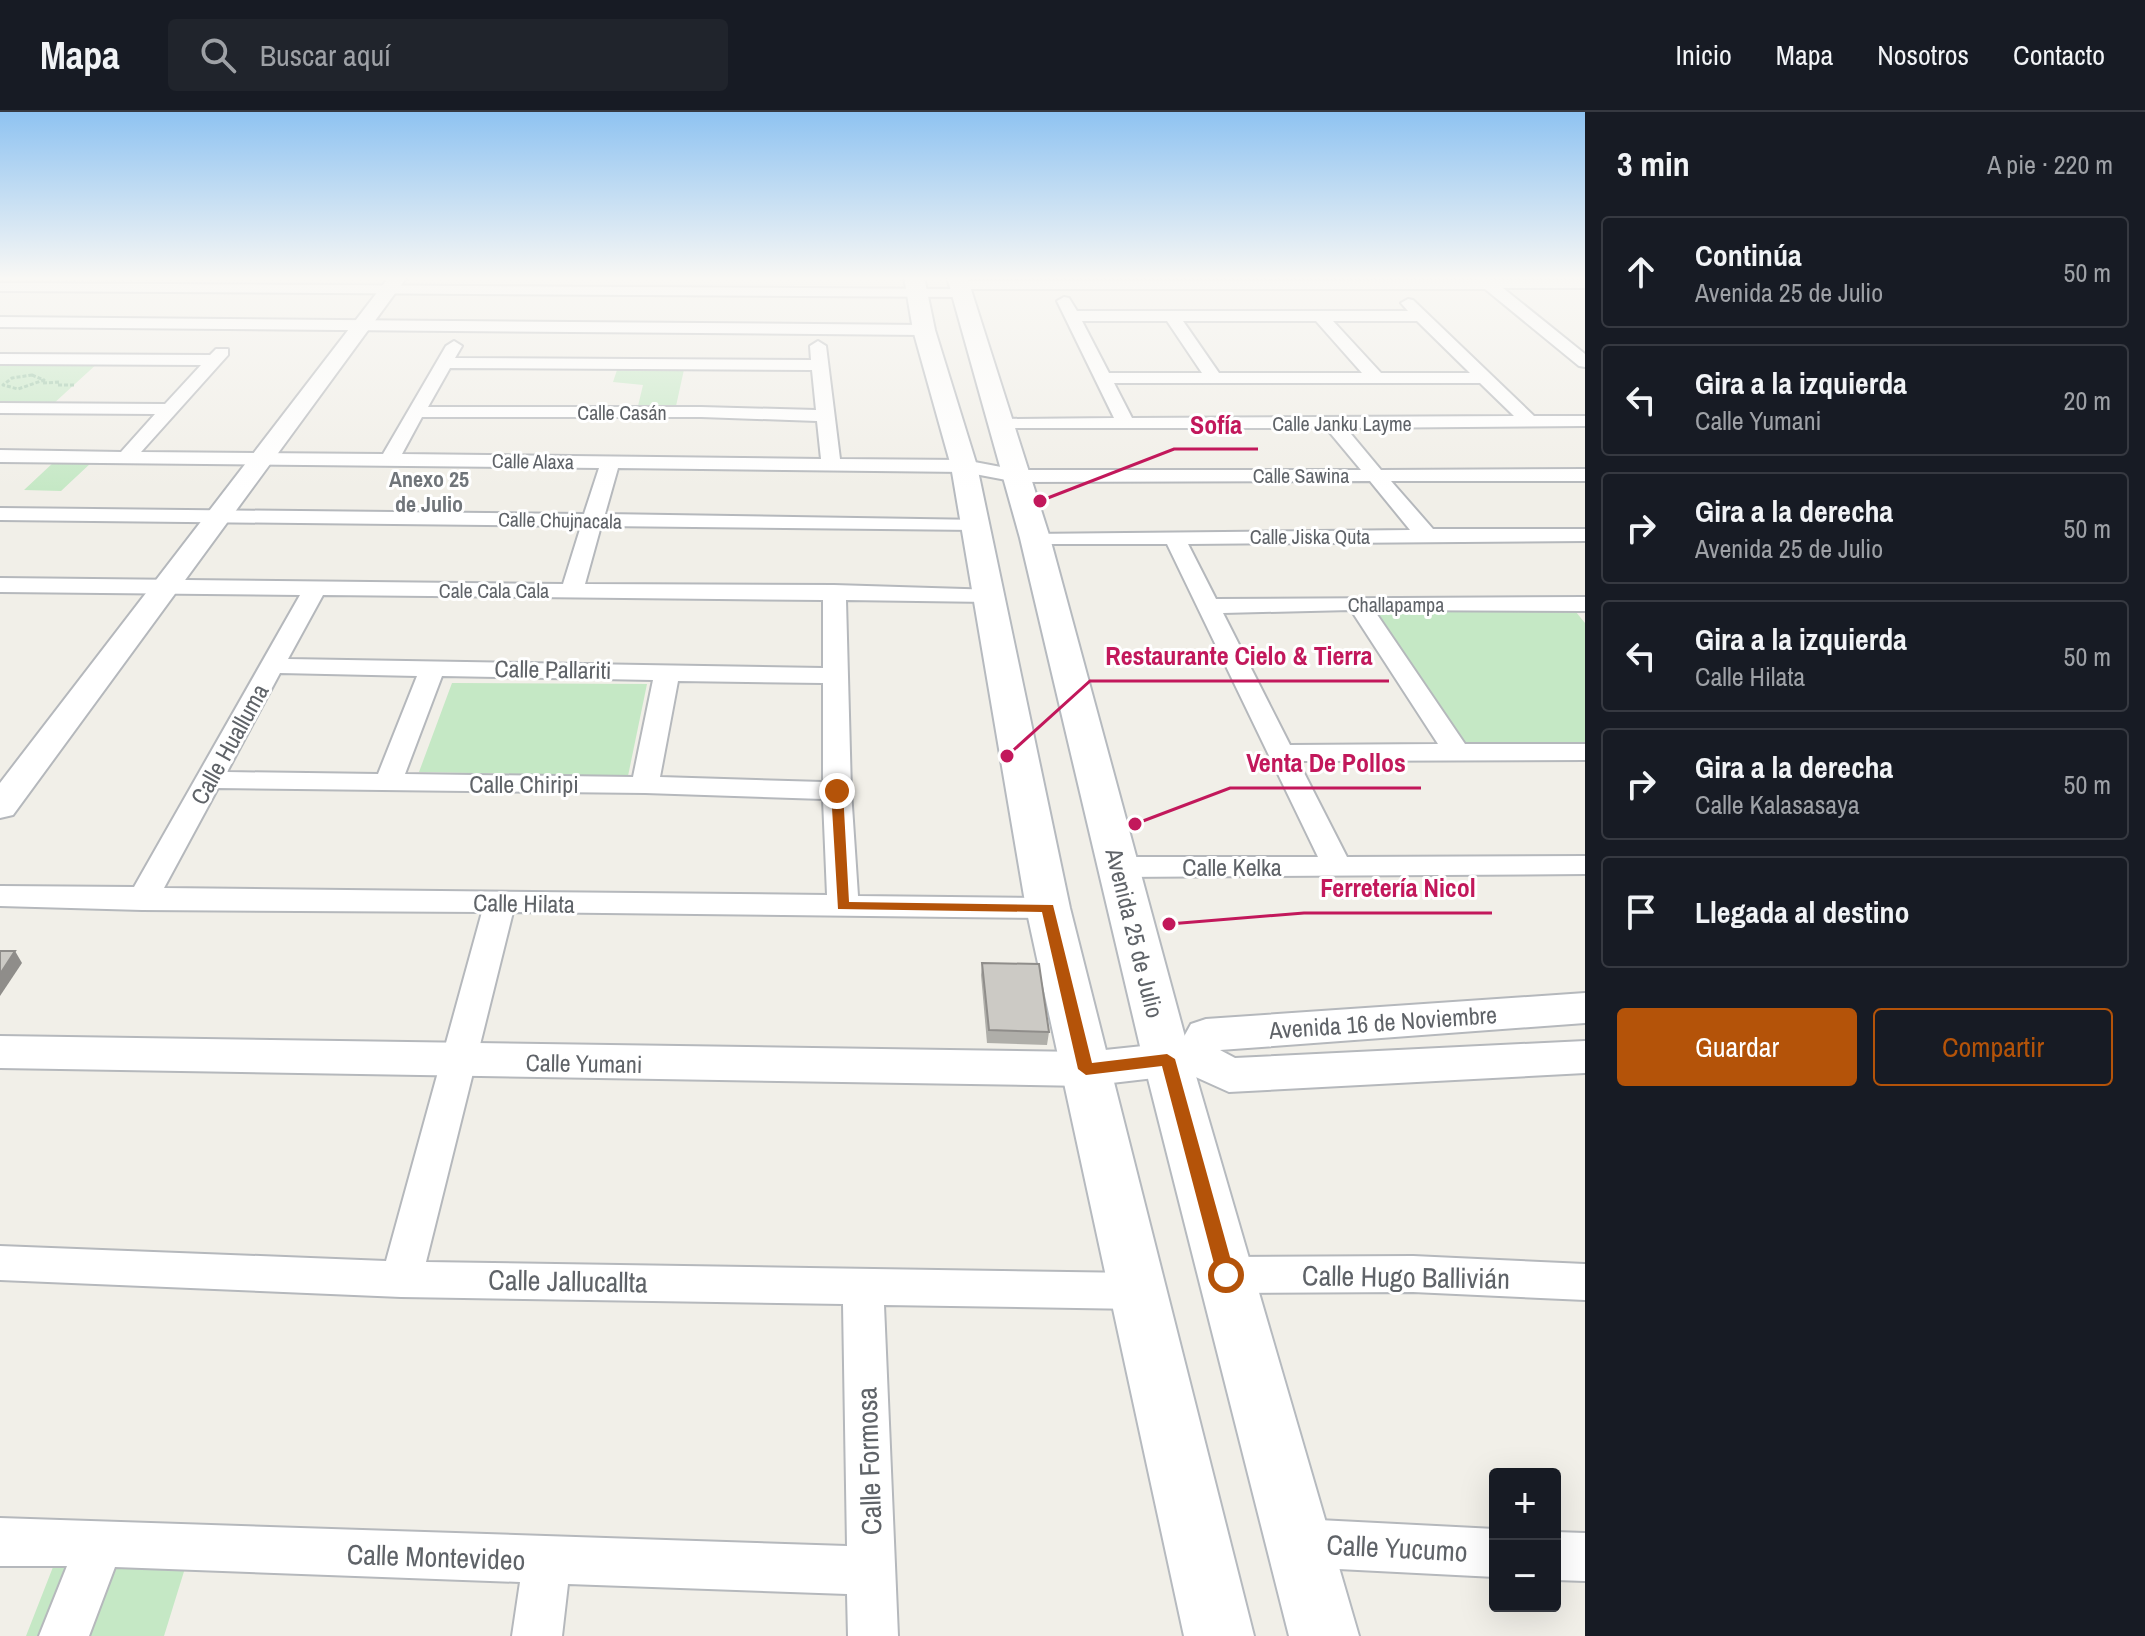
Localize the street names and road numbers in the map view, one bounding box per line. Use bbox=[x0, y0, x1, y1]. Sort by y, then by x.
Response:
street label: Calle Casán bbox=[577, 399, 667, 426]
street label: Calle Janku Layme bbox=[1272, 410, 1412, 437]
street label: Calle Alaxa bbox=[492, 447, 574, 475]
street label: Calle Sawina bbox=[1253, 462, 1349, 489]
street label: Calle Chujnacala bbox=[498, 505, 622, 535]
street label: Calle Jiska Quta bbox=[1250, 523, 1370, 550]
street label: Cale Cala Cala bbox=[439, 577, 549, 604]
street label: Challapampa bbox=[1348, 591, 1444, 618]
street label: Calle Pallariti bbox=[494, 652, 612, 686]
street label: Calle Hualluma bbox=[183, 678, 275, 810]
street label: Calle Chiripi bbox=[469, 768, 579, 800]
street label: Avenida 25 de Julio bbox=[1098, 844, 1172, 1021]
street label: Calle Kelka bbox=[1182, 851, 1282, 883]
street label: Calle Hilata bbox=[473, 886, 575, 920]
street label: Avenida 16 de Noviembre bbox=[1267, 998, 1498, 1046]
street label: Calle Yumani bbox=[525, 1046, 643, 1080]
street label: Calle Hugo Ballivián bbox=[1302, 1256, 1510, 1298]
street label: Calle Jallucallta bbox=[488, 1261, 648, 1301]
street label: Calle Formosa bbox=[847, 1386, 891, 1536]
street label: Calle Yucumo bbox=[1325, 1525, 1469, 1571]
street label: Calle Montevideo bbox=[346, 1535, 526, 1579]

